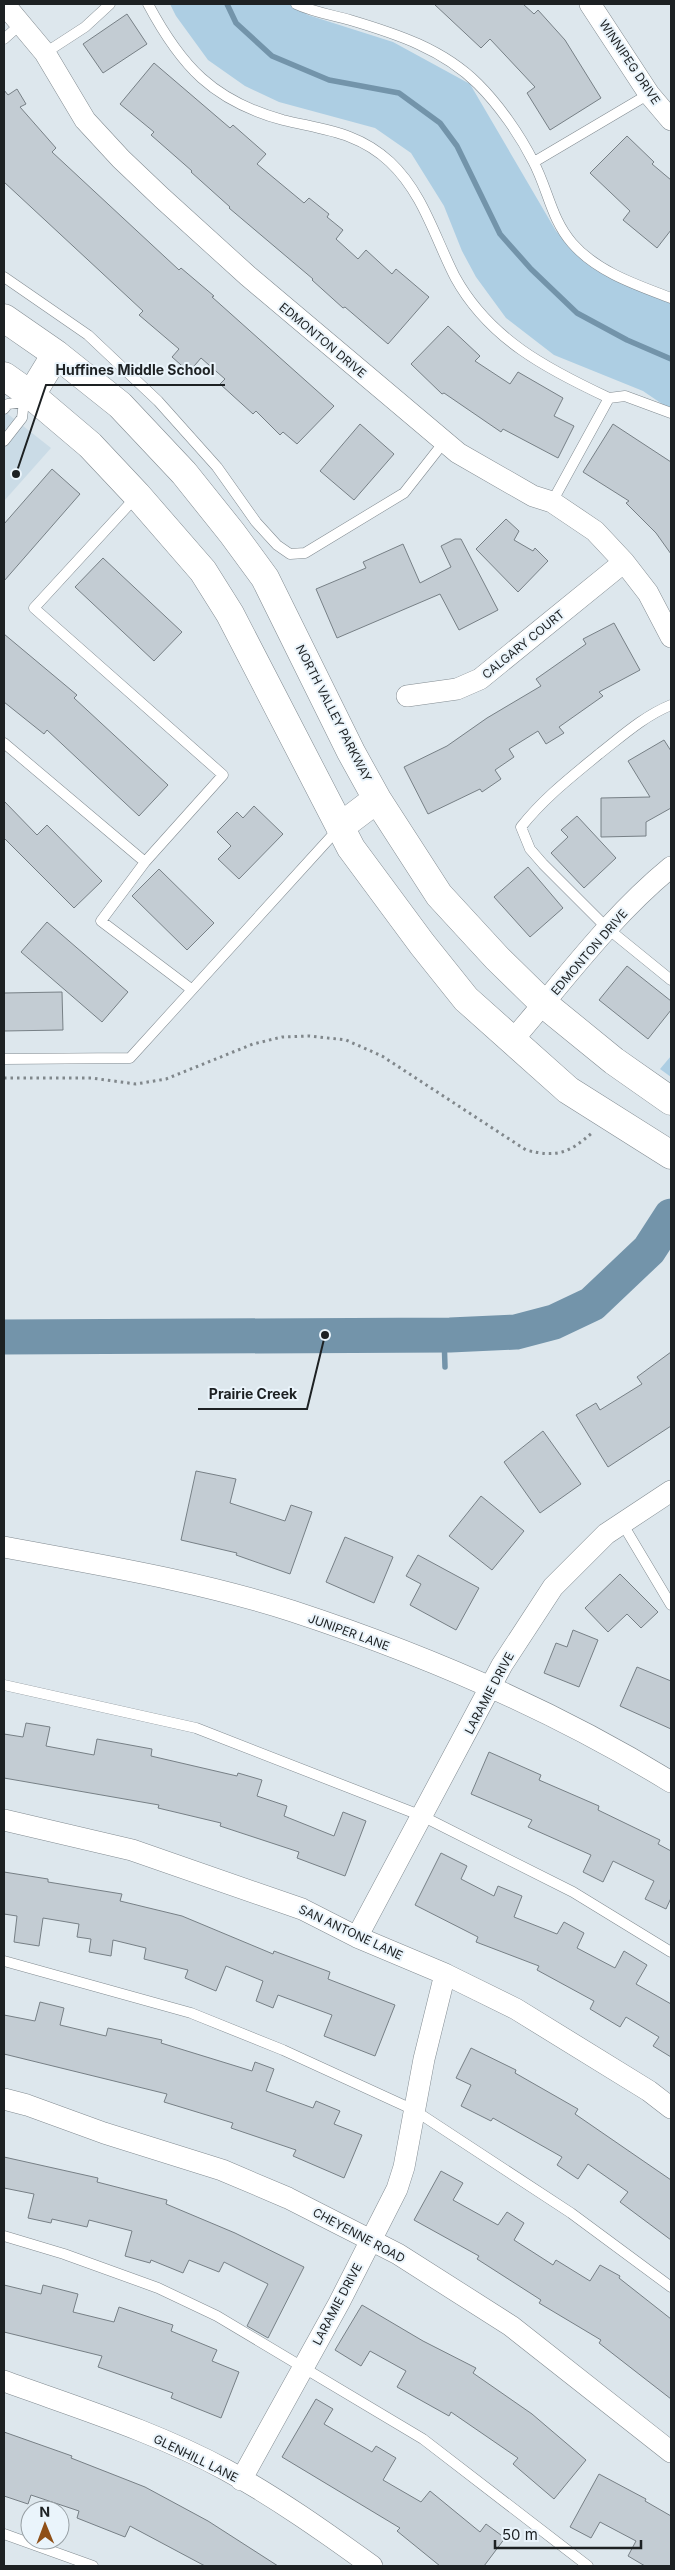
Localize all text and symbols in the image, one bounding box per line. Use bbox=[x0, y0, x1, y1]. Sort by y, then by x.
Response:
street label: WINNIPEG DRIVE bbox=[596, 17, 664, 107]
street label: EDMONTON DRIVE bbox=[276, 299, 370, 381]
callout: Huffines Middle School bbox=[46, 356, 225, 385]
text: Huffines Middle School bbox=[56, 361, 214, 378]
street label: CALGARY COURT bbox=[479, 606, 567, 682]
street label: NORTH VALLEY PARKWAY bbox=[293, 642, 375, 784]
street label: EDMONTON DRIVE bbox=[548, 906, 630, 998]
callout: Prairie Creek bbox=[198, 1380, 307, 1409]
text: Prairie Creek bbox=[209, 1385, 298, 1402]
street label: JUNIPER LANE bbox=[306, 1610, 392, 1654]
street label: LARAMIE DRIVE bbox=[461, 1649, 517, 1737]
street label: SAN ANTONE LANE bbox=[297, 1901, 405, 1963]
street label: CHEYENNE ROAD bbox=[310, 2204, 408, 2266]
street label: LARAMIE DRIVE bbox=[309, 2260, 365, 2348]
street label: GLENHILL LANE bbox=[151, 2431, 241, 2485]
north arrow bbox=[20, 2500, 70, 2550]
text: N bbox=[39, 2503, 50, 2520]
scale bar bbox=[495, 2518, 641, 2550]
text: 50 m bbox=[502, 2525, 538, 2544]

